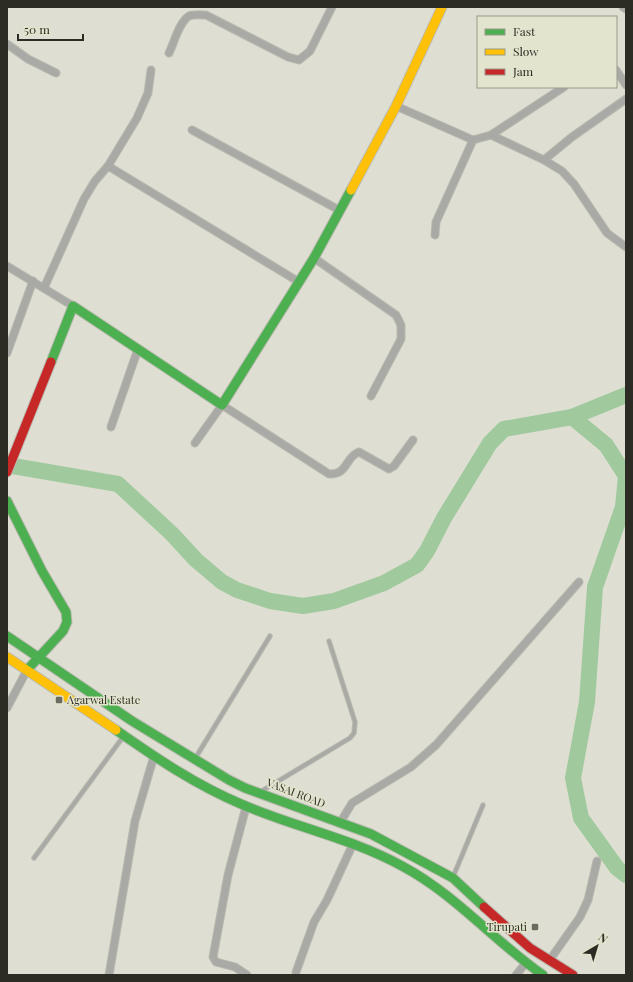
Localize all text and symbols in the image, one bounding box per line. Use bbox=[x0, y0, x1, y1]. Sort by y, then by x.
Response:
scale bar bbox=[18, 16, 83, 42]
legend bbox=[477, 16, 617, 88]
text: 50 m bbox=[24, 21, 50, 37]
text: Fast bbox=[513, 23, 536, 39]
text: Slow bbox=[513, 43, 539, 59]
text: Jam bbox=[512, 63, 534, 79]
place label: Agarwal Estate bbox=[66, 692, 141, 707]
marker: Agarwal Estate bbox=[54, 695, 64, 705]
street label: VASAI ROAD bbox=[264, 774, 328, 811]
place label: Tirupati bbox=[487, 919, 527, 934]
marker: Tirupati bbox=[530, 922, 540, 932]
north arrow bbox=[577, 926, 617, 966]
text: N bbox=[596, 929, 611, 946]

